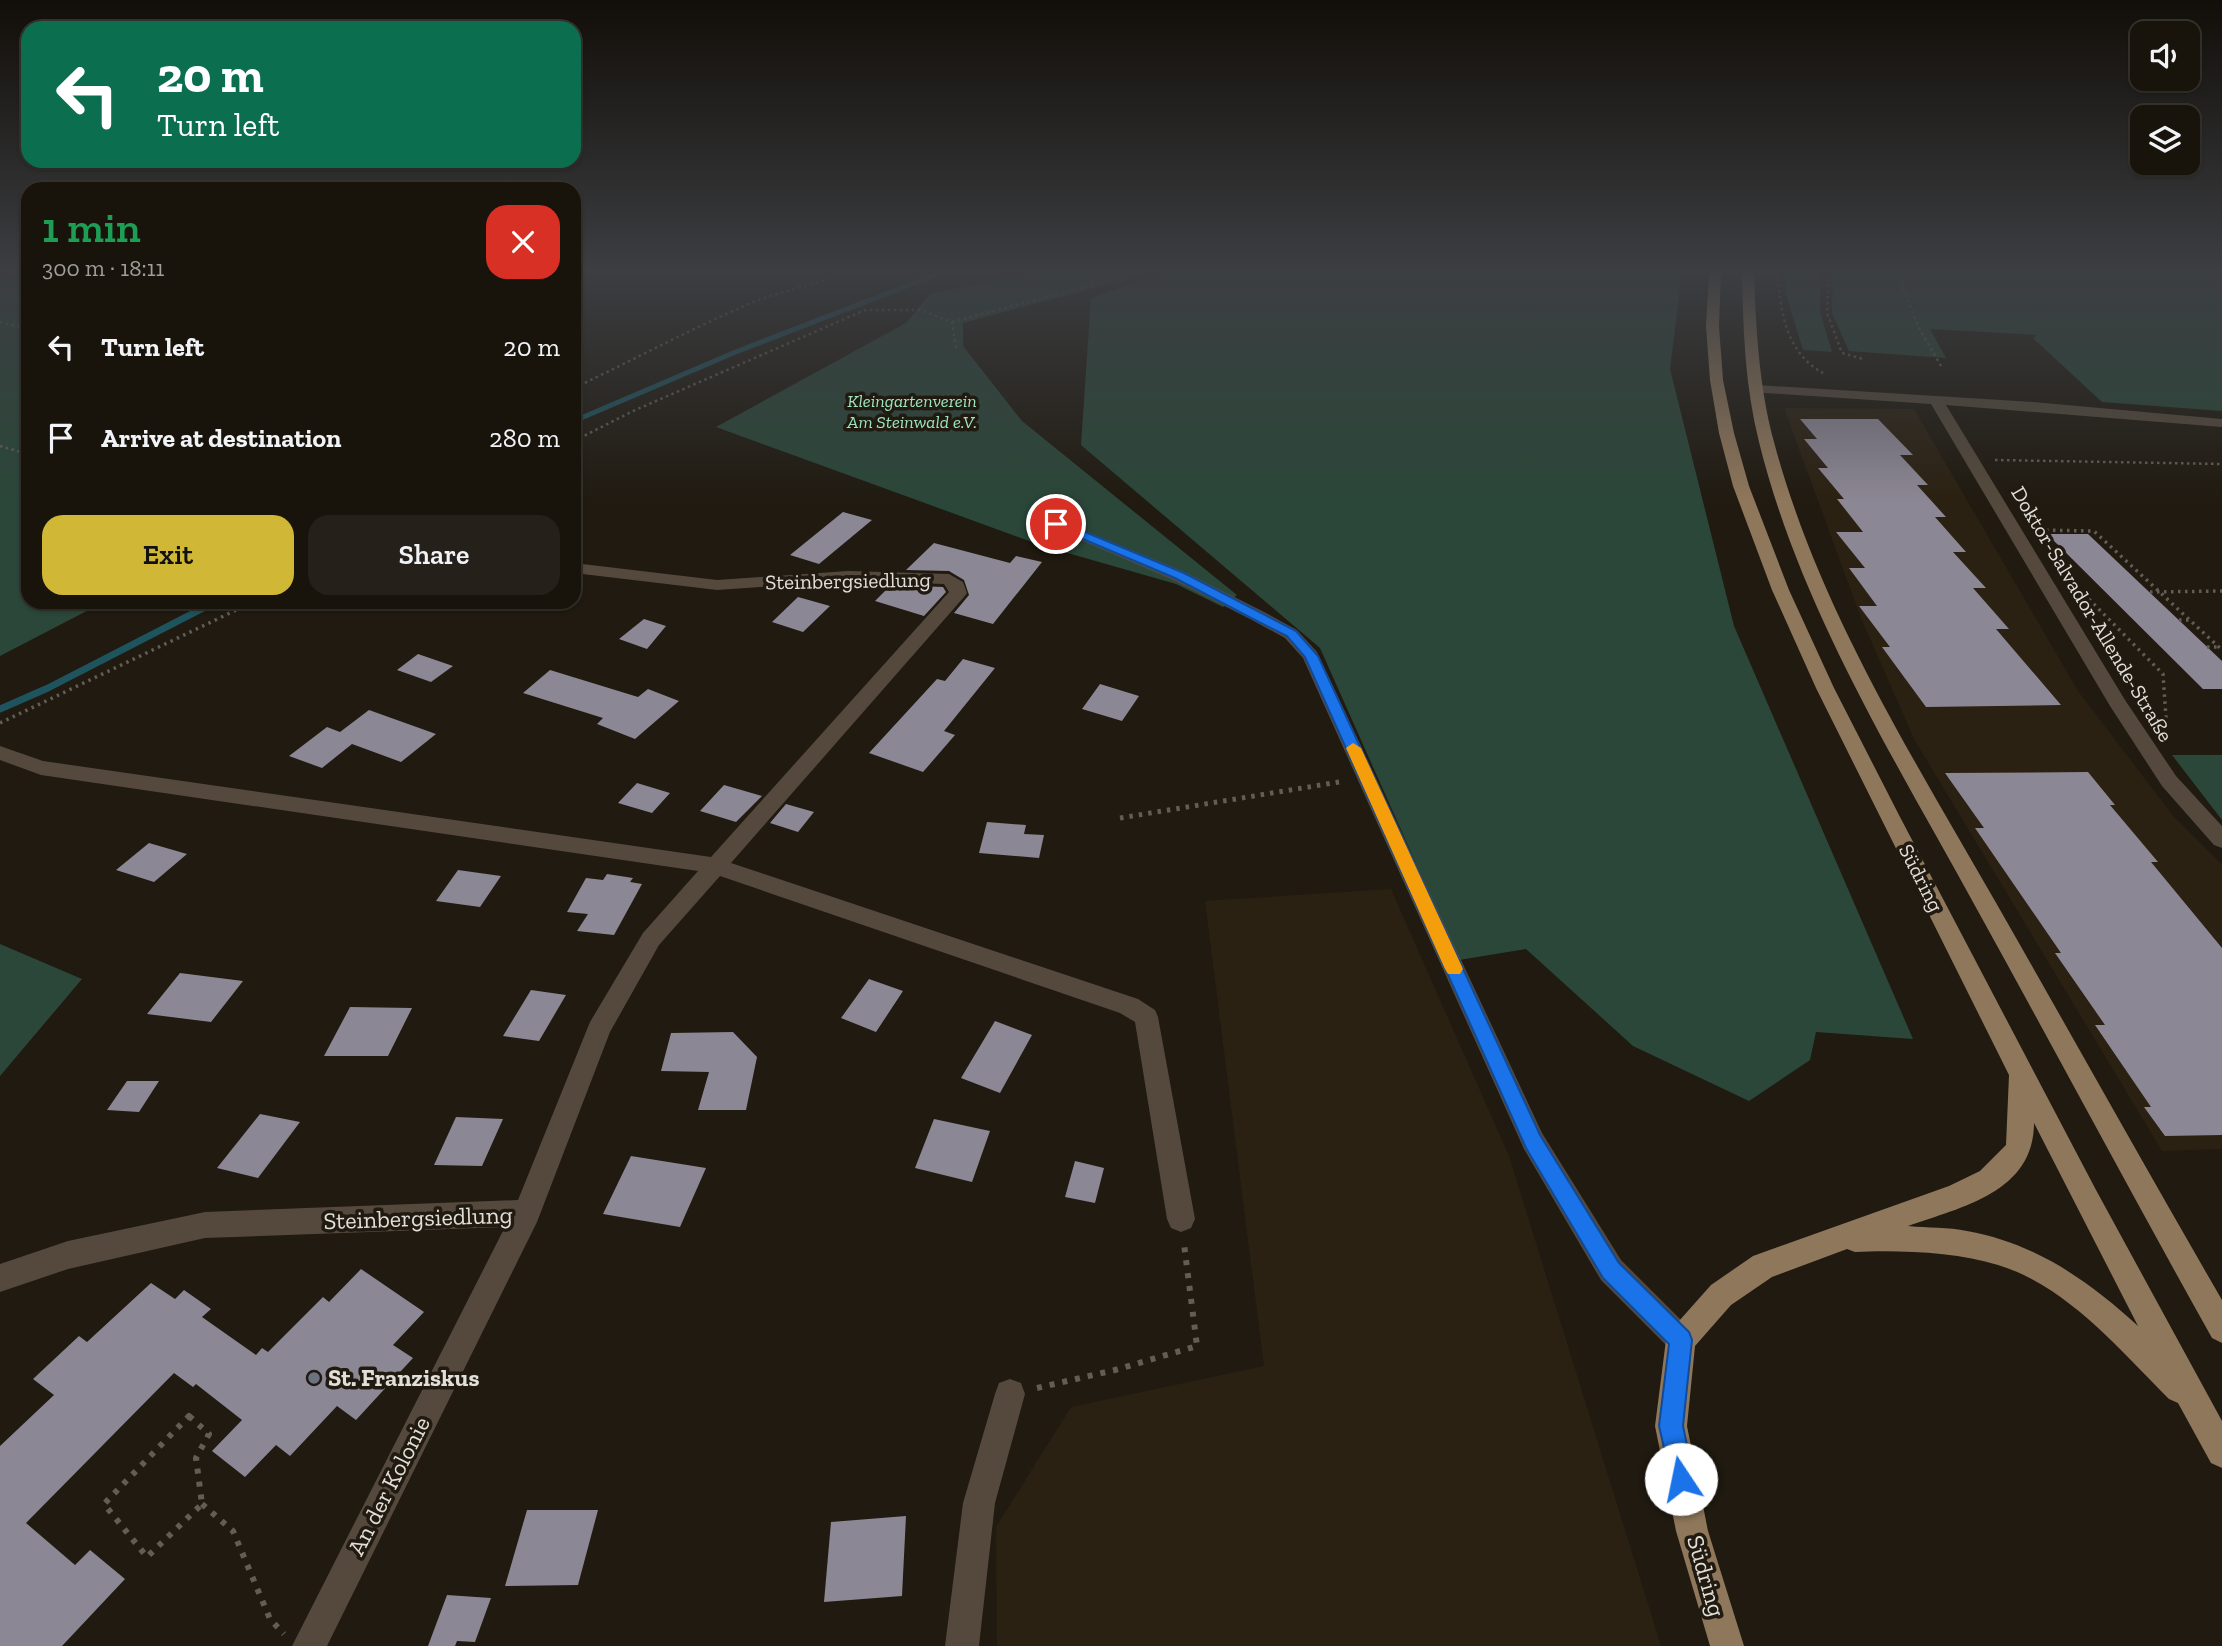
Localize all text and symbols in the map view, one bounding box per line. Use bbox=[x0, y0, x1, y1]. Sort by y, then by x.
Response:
map controls bbox=[2130, 21, 2200, 175]
button: sound bbox=[2130, 21, 2200, 91]
text: 20 m bbox=[157, 46, 264, 105]
icon: left bbox=[42, 49, 133, 140]
button: layers bbox=[2130, 105, 2200, 175]
text: Turn left bbox=[157, 106, 279, 144]
text: 1 min bbox=[42, 202, 141, 253]
button: close bbox=[486, 205, 560, 279]
text: 300 m · 18:11 bbox=[42, 254, 164, 282]
icon: left bbox=[42, 328, 80, 366]
text: Turn left bbox=[101, 331, 204, 363]
text: 20 m bbox=[503, 331, 560, 363]
park label: Kleingartenverein Am Steinwald e.V. bbox=[846, 390, 977, 433]
icon: arrive bbox=[42, 419, 80, 457]
text: Arrive at destination bbox=[101, 422, 341, 454]
text: 280 m bbox=[489, 422, 560, 454]
street label: Doktor-Salvador-Allende-Straße bbox=[2006, 482, 2179, 746]
pin bbox=[1026, 494, 1086, 554]
icon: arrive bbox=[1037, 505, 1075, 543]
button: Exit bbox=[42, 515, 294, 595]
button: Share bbox=[308, 515, 560, 595]
street label: Steinbergsiedlung bbox=[765, 567, 931, 594]
street label: Südring bbox=[1894, 840, 1949, 916]
street label: Steinbergsiedlung bbox=[323, 1200, 513, 1235]
place label: St. Franziskus bbox=[328, 1363, 479, 1392]
marker: St. Franziskus bbox=[306, 1370, 322, 1386]
street label: An der Kolonie bbox=[341, 1411, 436, 1560]
position arrow bbox=[1644, 1442, 1718, 1516]
street label: Südring bbox=[1681, 1532, 1732, 1620]

